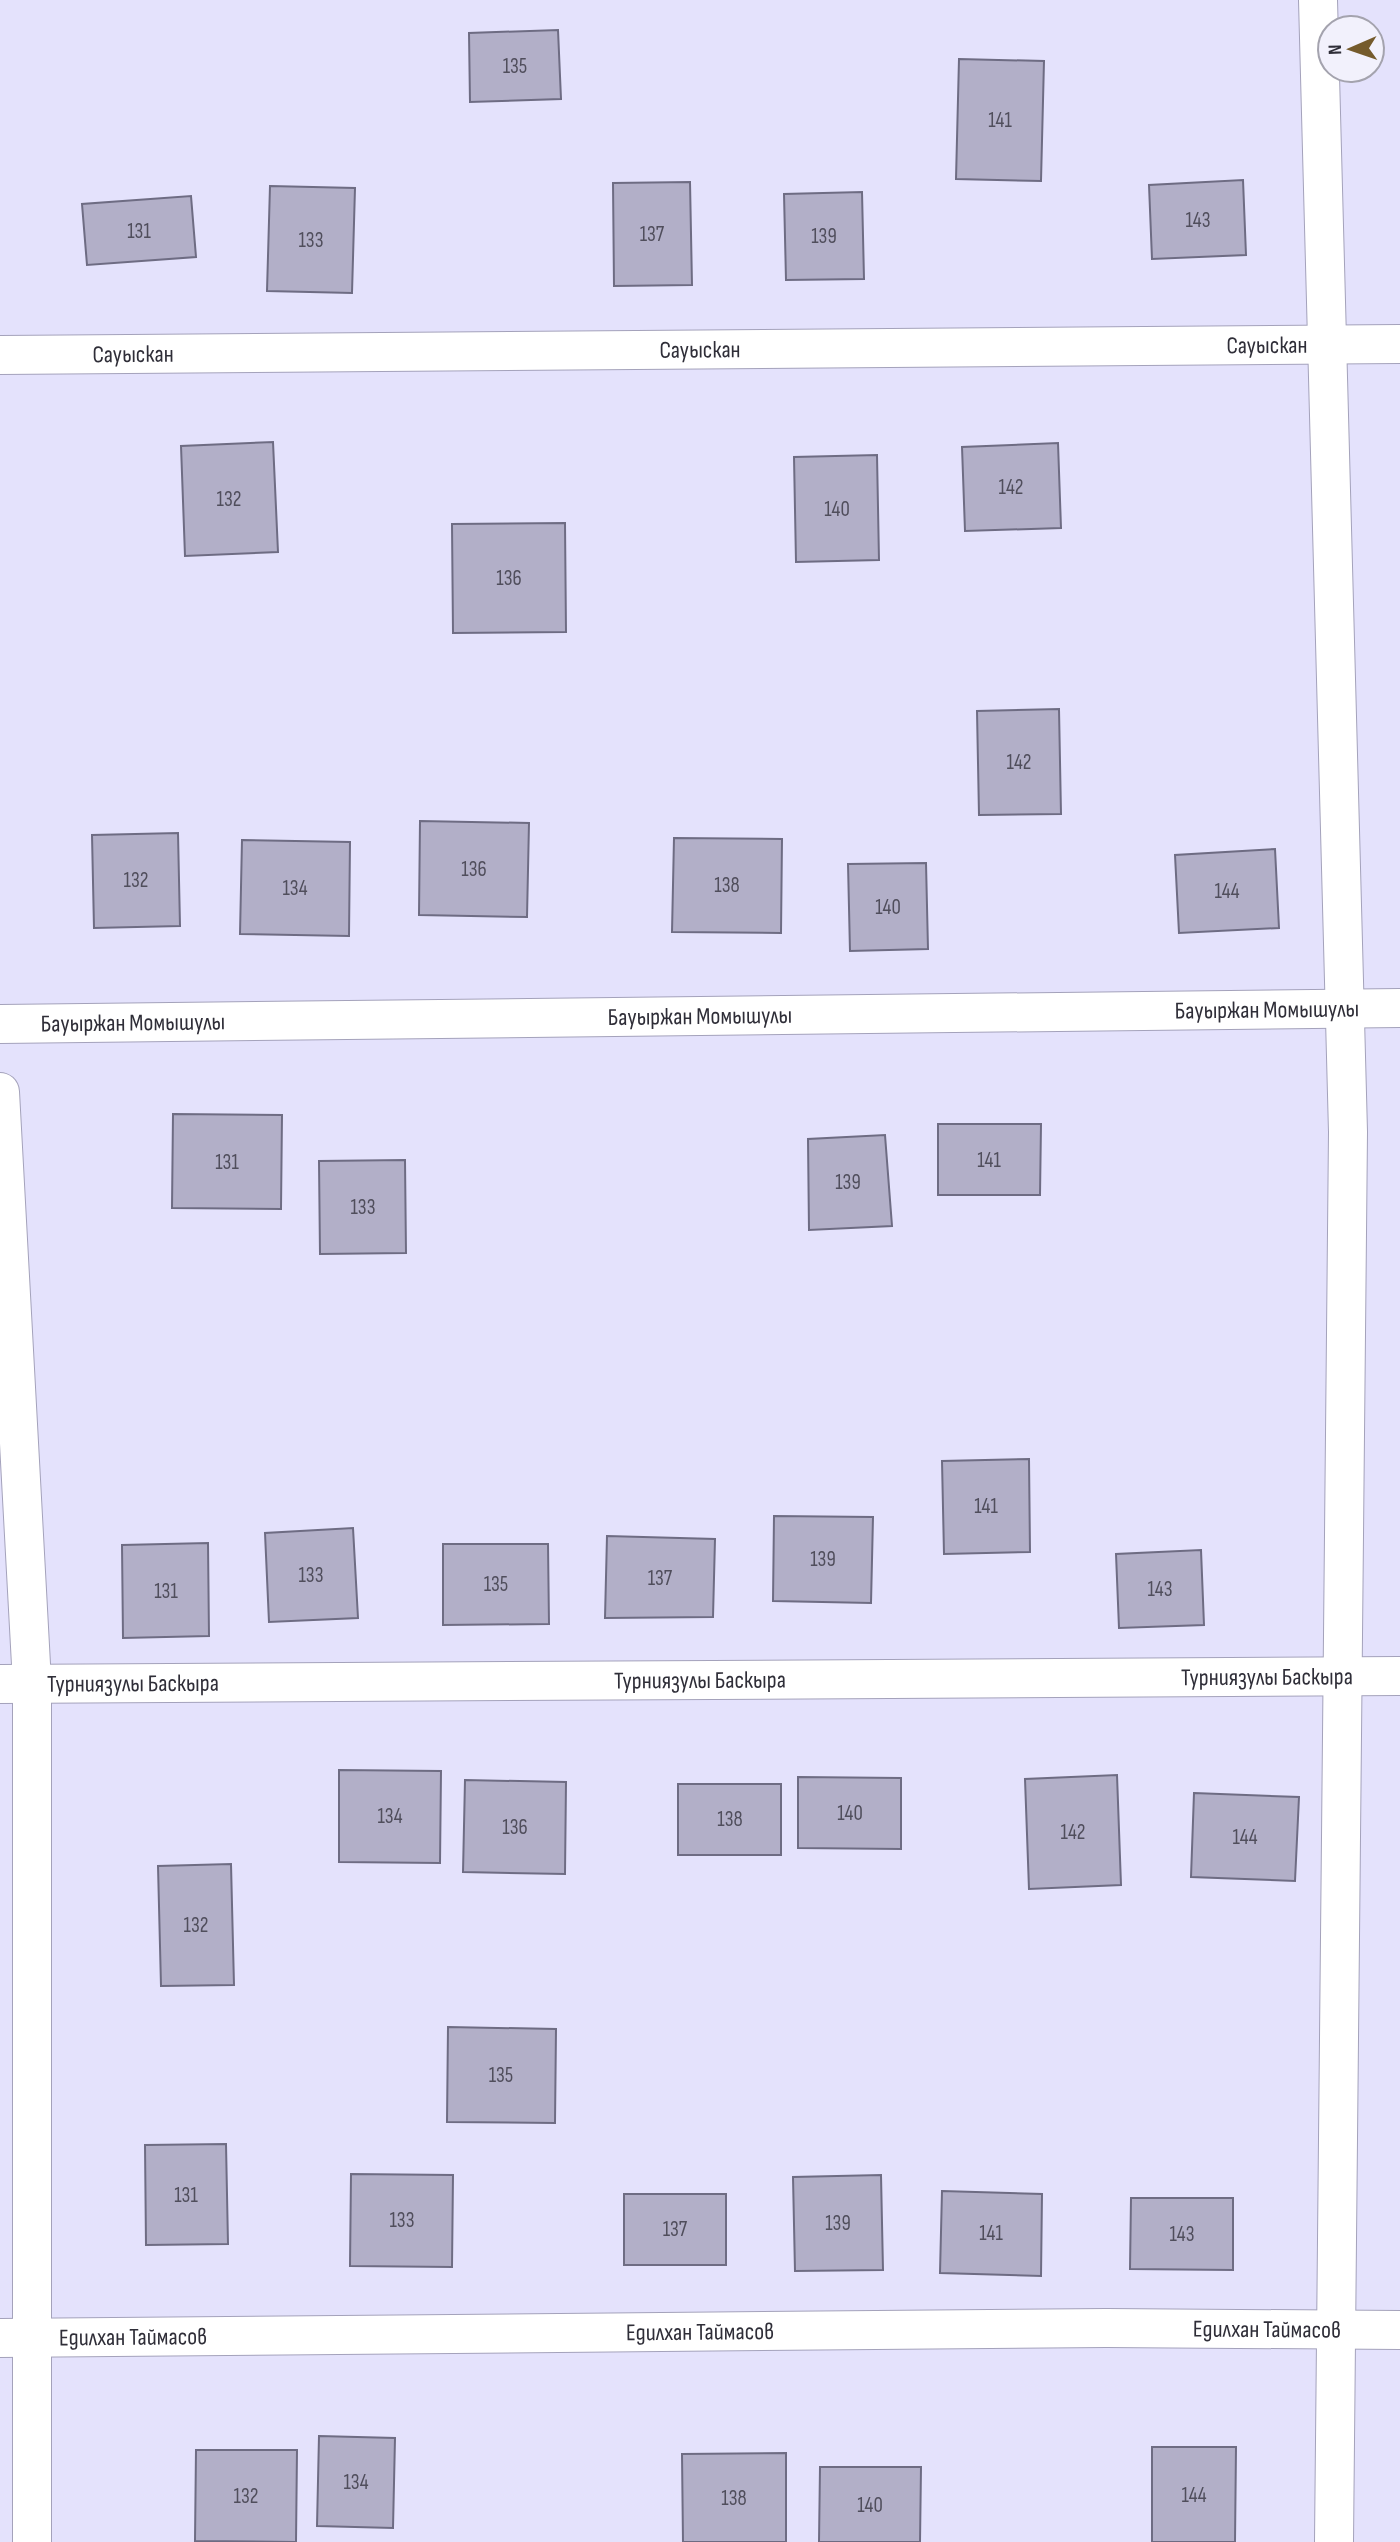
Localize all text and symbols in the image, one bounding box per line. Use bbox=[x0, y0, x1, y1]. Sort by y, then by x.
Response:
north arrow bbox=[1316, 14, 1386, 84]
text: N bbox=[1324, 44, 1347, 55]
house number: 135 bbox=[503, 54, 527, 79]
house number: 141 bbox=[988, 108, 1012, 133]
house number: 143 bbox=[1185, 208, 1211, 233]
house number: 131 bbox=[127, 219, 151, 244]
house number: 137 bbox=[640, 222, 665, 247]
house number: 139 bbox=[811, 224, 837, 249]
house number: 133 bbox=[299, 228, 323, 253]
street label: Сауыскан bbox=[1226, 330, 1308, 360]
street label: Сауыскан bbox=[659, 335, 741, 364]
street label: Сауыскан bbox=[92, 339, 174, 369]
house number: 142 bbox=[999, 475, 1023, 500]
house number: 132 bbox=[217, 487, 241, 512]
house number: 140 bbox=[824, 497, 850, 522]
house number: 136 bbox=[496, 566, 522, 591]
house number: 142 bbox=[1007, 750, 1031, 775]
house number: 136 bbox=[461, 857, 487, 882]
house number: 132 bbox=[124, 868, 148, 893]
house number: 138 bbox=[714, 873, 740, 898]
house number: 134 bbox=[283, 876, 308, 901]
house number: 144 bbox=[1215, 879, 1240, 904]
house number: 140 bbox=[875, 895, 901, 920]
street label: Бауыржан Момышулы bbox=[1175, 994, 1359, 1025]
street label: Бауыржан Момышулы bbox=[608, 1000, 792, 1032]
street label: Бауыржан Момышулы bbox=[41, 1007, 225, 1038]
house number: 141 bbox=[977, 1148, 1001, 1173]
house number: 131 bbox=[215, 1150, 239, 1175]
house number: 139 bbox=[835, 1170, 861, 1195]
house number: 133 bbox=[351, 1195, 375, 1220]
house number: 141 bbox=[974, 1494, 998, 1519]
house number: 139 bbox=[810, 1547, 836, 1572]
house number: 133 bbox=[299, 1563, 323, 1588]
house number: 137 bbox=[648, 1566, 673, 1591]
house number: 135 bbox=[484, 1572, 508, 1597]
house number: 143 bbox=[1147, 1577, 1173, 1602]
house number: 131 bbox=[154, 1579, 178, 1604]
street label: Турниязулы Баскыра bbox=[1181, 1662, 1353, 1692]
street label: Турниязулы Баскыра bbox=[614, 1665, 786, 1695]
street label: Турниязулы Баскыра bbox=[47, 1668, 219, 1698]
house number: 140 bbox=[837, 1801, 863, 1826]
house number: 134 bbox=[378, 1804, 403, 1829]
house number: 138 bbox=[717, 1807, 743, 1832]
house number: 136 bbox=[502, 1815, 528, 1840]
house number: 142 bbox=[1061, 1820, 1085, 1845]
house number: 144 bbox=[1233, 1825, 1258, 1850]
house number: 132 bbox=[184, 1913, 208, 1938]
house number: 135 bbox=[489, 2063, 513, 2088]
house number: 131 bbox=[174, 2183, 198, 2208]
house number: 133 bbox=[390, 2208, 414, 2233]
house number: 139 bbox=[825, 2211, 851, 2236]
house number: 137 bbox=[663, 2217, 688, 2242]
house number: 141 bbox=[979, 2221, 1003, 2246]
house number: 143 bbox=[1169, 2222, 1195, 2247]
street label: Едилхан Таймасов bbox=[1193, 2314, 1341, 2344]
street label: Едилхан Таймасов bbox=[626, 2317, 774, 2347]
street label: Едилхан Таймасов bbox=[59, 2322, 207, 2352]
house number: 134 bbox=[344, 2470, 369, 2495]
house number: 144 bbox=[1182, 2483, 1207, 2508]
house number: 132 bbox=[234, 2484, 258, 2509]
house number: 138 bbox=[721, 2486, 747, 2511]
house number: 140 bbox=[857, 2493, 883, 2518]

